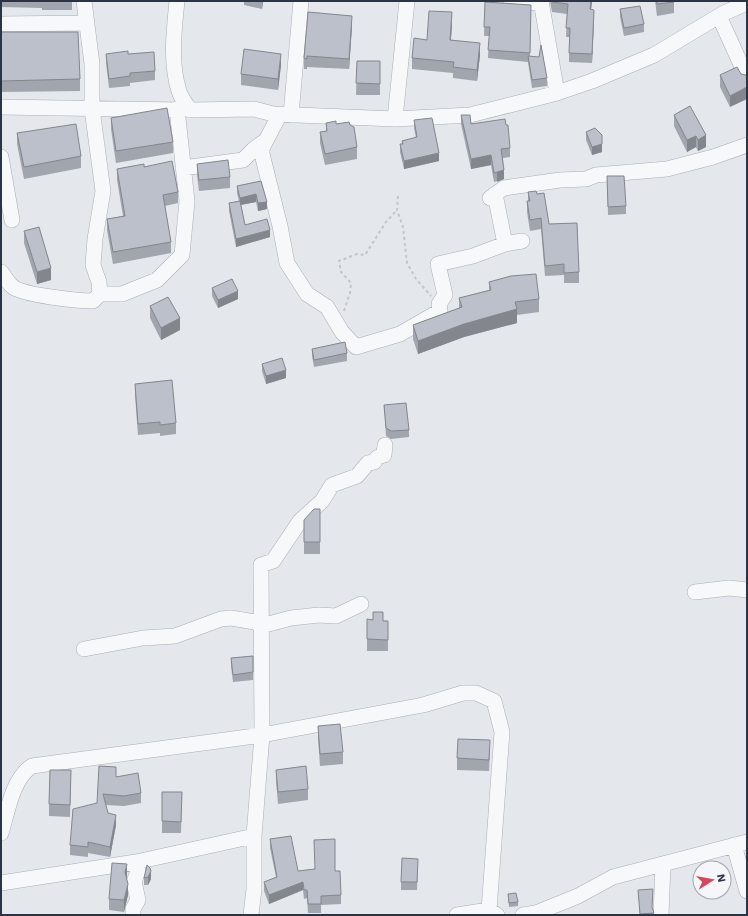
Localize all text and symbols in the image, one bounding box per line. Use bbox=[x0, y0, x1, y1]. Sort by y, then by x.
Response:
north arrow bbox=[692, 860, 732, 900]
text: N bbox=[714, 873, 728, 883]

